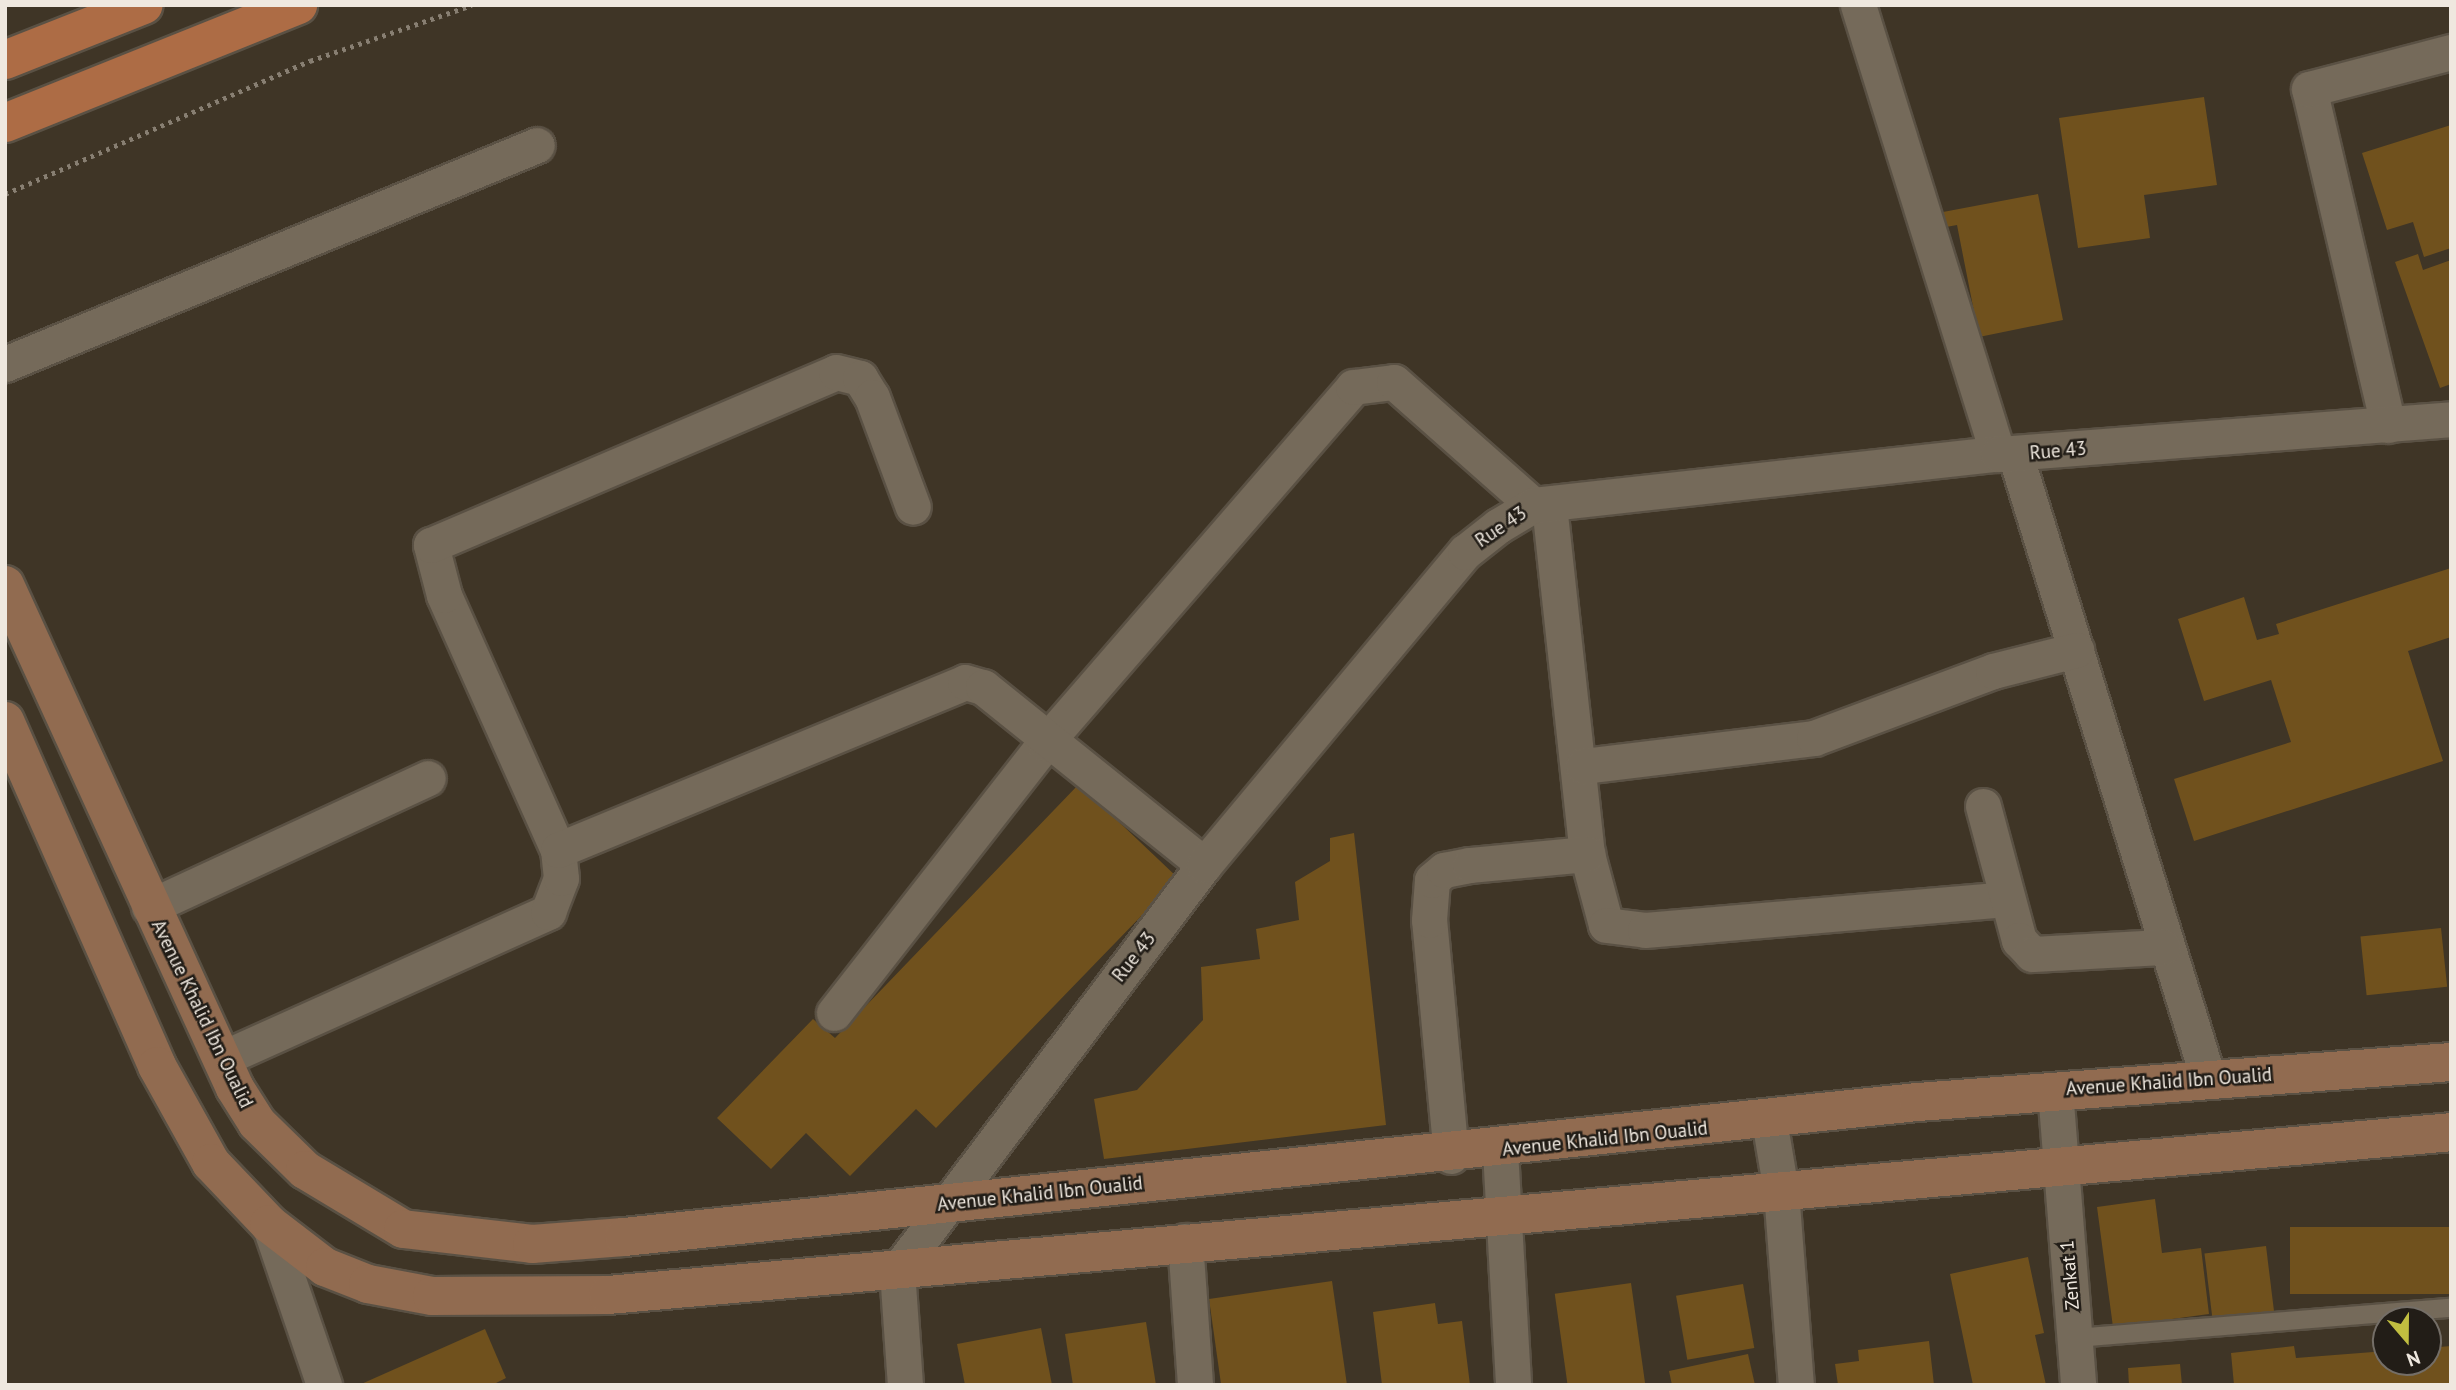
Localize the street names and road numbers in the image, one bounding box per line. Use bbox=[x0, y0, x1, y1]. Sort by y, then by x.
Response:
street label: Rue 43 bbox=[2029, 437, 2087, 465]
street label: Rue 43 bbox=[1471, 502, 1531, 552]
street label: Avenue Khalid Ibn Oualid bbox=[146, 916, 258, 1112]
street label: Rue 43 bbox=[1108, 928, 1160, 986]
street label: Avenue Khalid Ibn Oualid bbox=[2065, 1063, 2273, 1101]
street label: Avenue Khalid Ibn Oualid bbox=[1501, 1117, 1709, 1161]
street label: Avenue Khalid Ibn Oualid bbox=[936, 1172, 1144, 1216]
street label: Zenkat 1 bbox=[2056, 1239, 2084, 1311]

